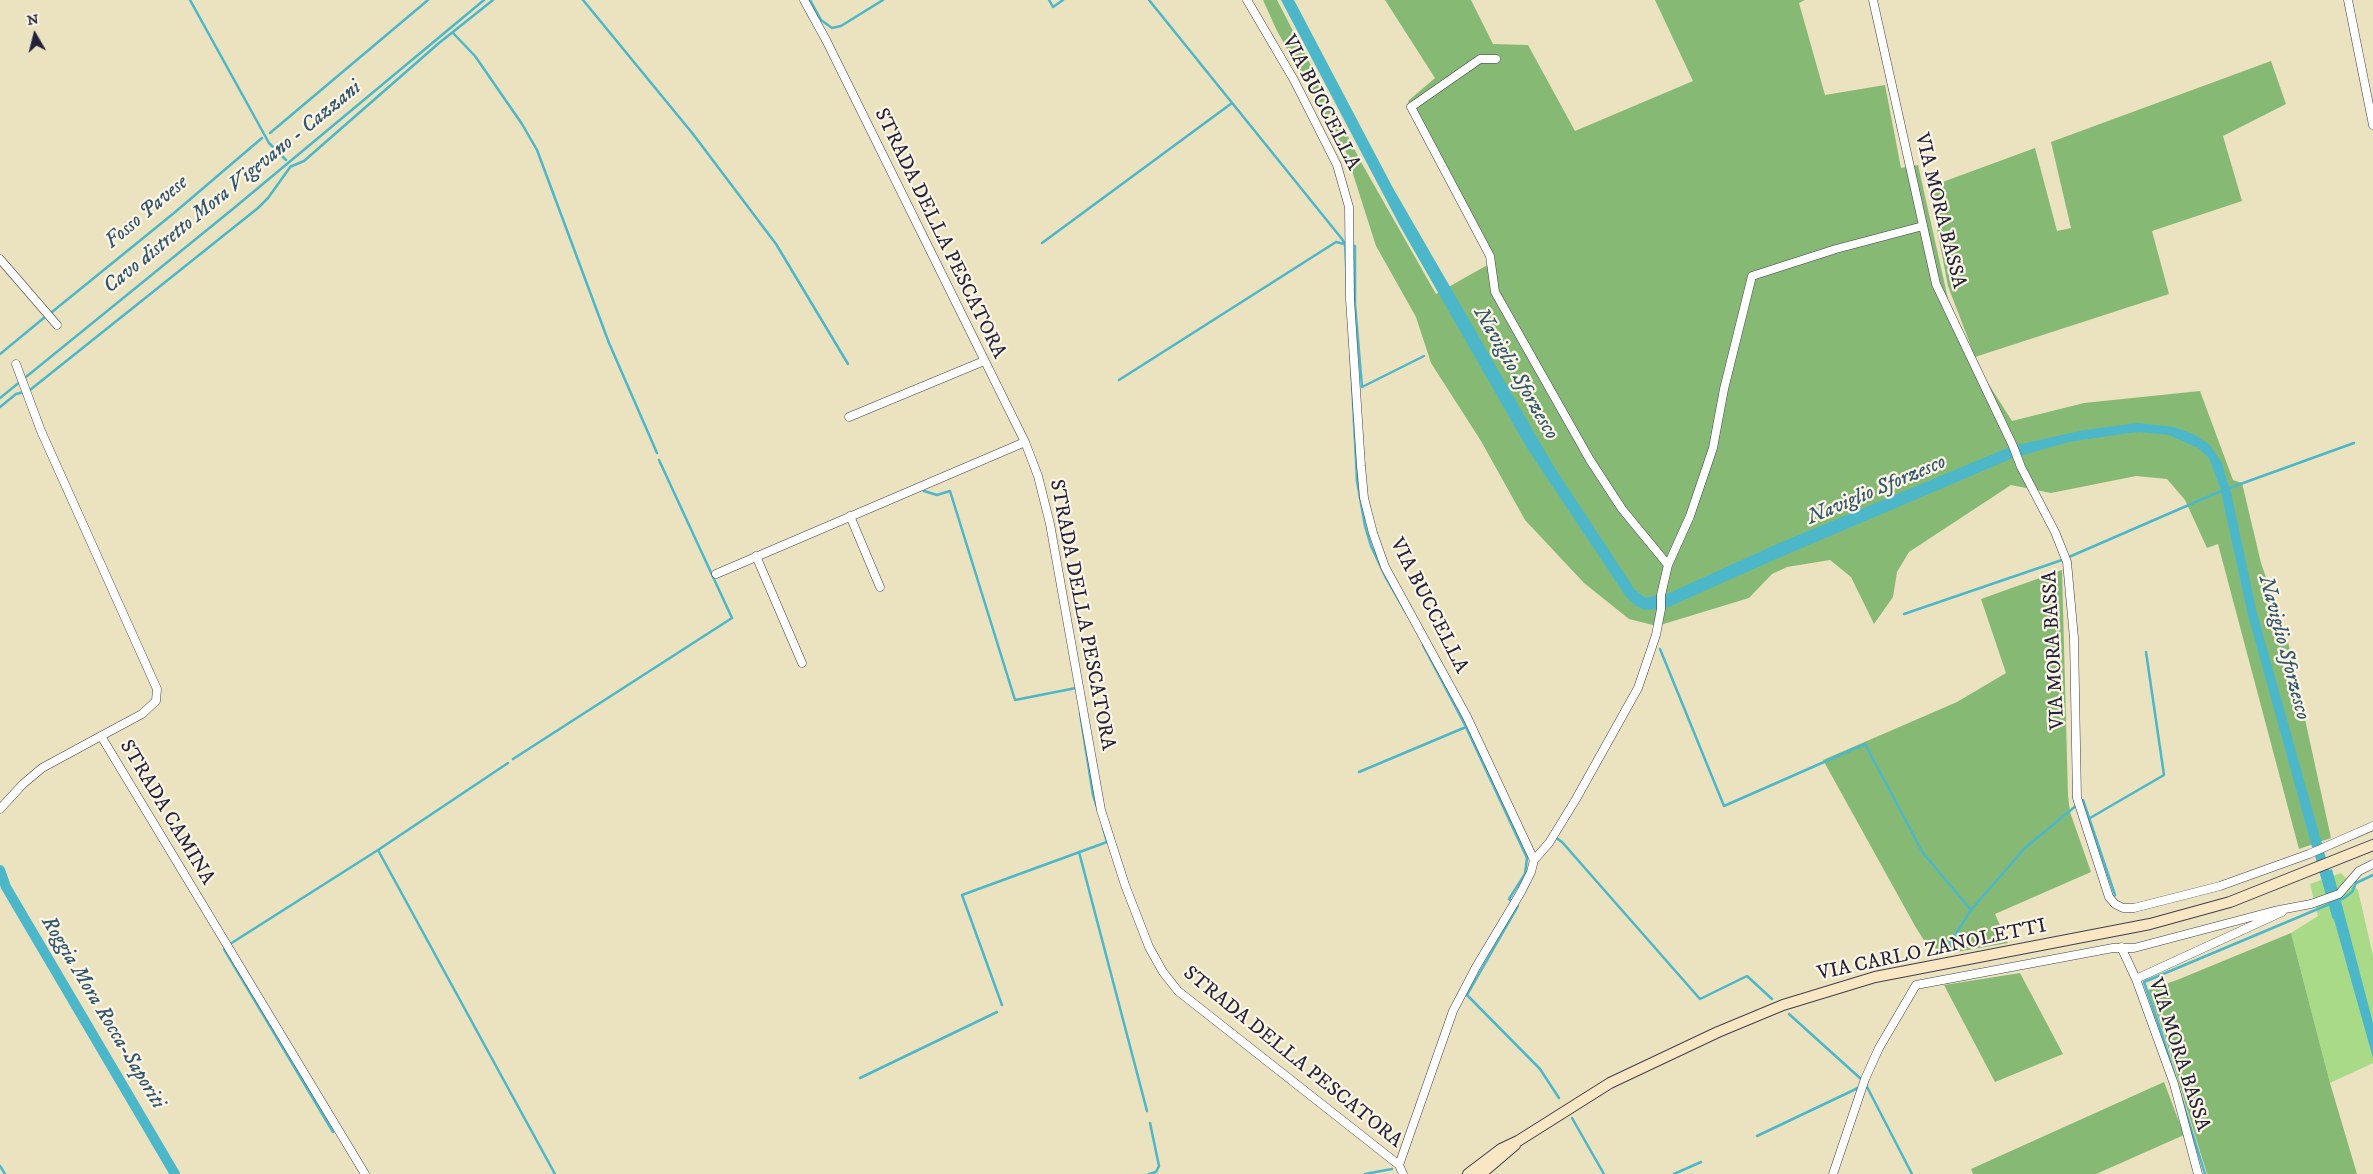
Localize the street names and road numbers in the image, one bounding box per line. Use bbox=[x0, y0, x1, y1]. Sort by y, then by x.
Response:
street label: VIA BUCCELLA bbox=[1276, 31, 1364, 175]
street label: STRADA DELLA PESCATORA bbox=[868, 105, 1010, 363]
street label: VIA MORA BASSA bbox=[1908, 131, 1970, 291]
street label: STRADA DELLA PESCATORA bbox=[1043, 478, 1119, 752]
street label: VIA BUCCELLA bbox=[1384, 534, 1472, 678]
street label: VIA MORA BASSA bbox=[2039, 570, 2071, 730]
street label: STRADA CAMINA bbox=[113, 736, 219, 890]
street label: VIA CARLO ZANOLETTI bbox=[1815, 915, 2049, 987]
street label: STRADA DELLA PESCATORA bbox=[1177, 962, 1407, 1154]
street label: VIA MORA BASSA bbox=[2142, 975, 2214, 1135]

